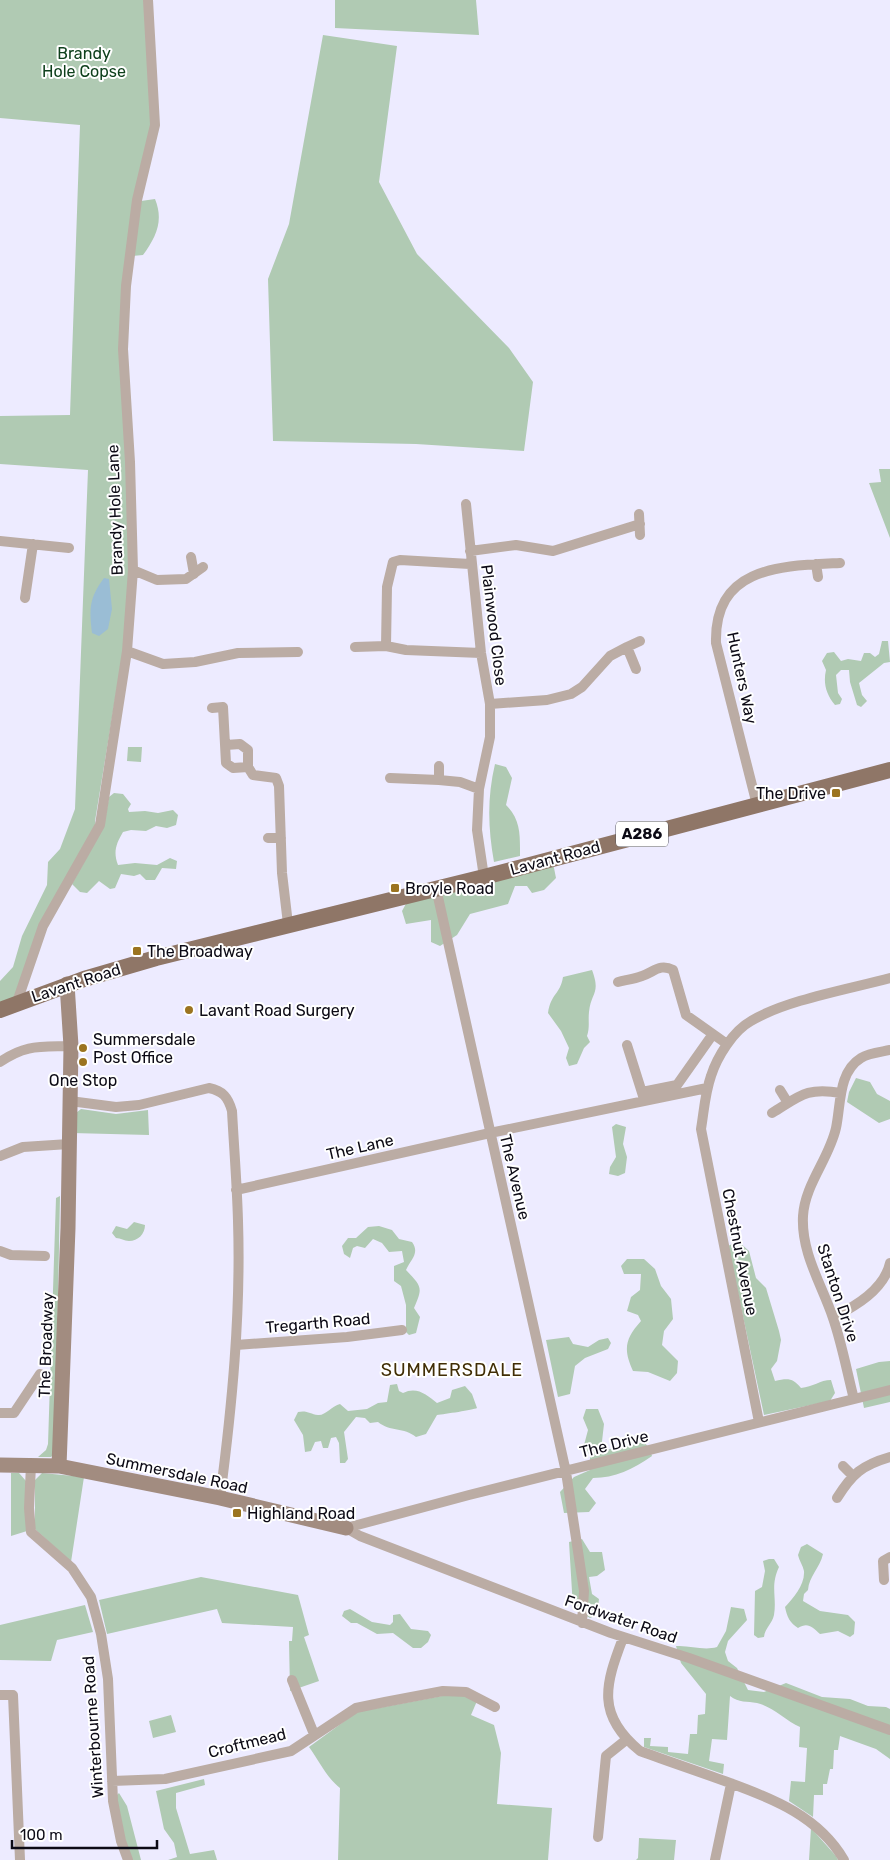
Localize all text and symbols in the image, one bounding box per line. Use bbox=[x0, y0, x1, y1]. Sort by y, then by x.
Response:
park label: Brandy Hole Copse bbox=[42, 44, 126, 81]
street label: Brandy Hole Lane bbox=[103, 444, 127, 576]
street label: Plainwood Close bbox=[477, 563, 511, 687]
street label: Hunters Way bbox=[723, 630, 761, 726]
place label: The Drive bbox=[756, 784, 826, 803]
marker: The Drive bbox=[830, 787, 842, 799]
road number: A286 bbox=[616, 822, 668, 846]
street label: Lavant Road bbox=[508, 837, 602, 879]
place label: Broyle Road bbox=[405, 879, 494, 898]
marker: Broyle Road bbox=[389, 882, 401, 894]
place label: The Broadway bbox=[147, 942, 253, 961]
marker: The Broadway bbox=[131, 945, 143, 957]
street label: Lavant Road bbox=[29, 960, 123, 1006]
place label: Lavant Road Surgery bbox=[199, 1001, 355, 1020]
marker: Lavant Road Surgery bbox=[183, 1004, 195, 1016]
place label: Summersdale Post Office bbox=[93, 1030, 195, 1067]
marker: Summersdale Post Office bbox=[77, 1042, 89, 1054]
marker: One Stop bbox=[77, 1056, 89, 1068]
place label: One Stop bbox=[49, 1071, 117, 1090]
street label: The Lane bbox=[325, 1130, 395, 1164]
street label: The Avenue bbox=[496, 1132, 534, 1222]
street label: Chestnut Avenue bbox=[718, 1187, 762, 1317]
street label: Stanton Drive bbox=[813, 1241, 863, 1345]
street label: The Broadway bbox=[35, 1292, 57, 1398]
street label: Tregarth Road bbox=[265, 1309, 371, 1337]
district label: SUMMERSDALE bbox=[381, 1359, 523, 1381]
street label: The Drive bbox=[578, 1426, 650, 1462]
street label: Summersdale Road bbox=[104, 1449, 250, 1497]
place label: Highland Road bbox=[247, 1504, 355, 1523]
marker: Highland Road bbox=[231, 1507, 243, 1519]
street label: Fordwater Road bbox=[562, 1591, 680, 1647]
street label: Winterbourne Road bbox=[79, 1655, 107, 1799]
street label: Croftmead bbox=[206, 1724, 288, 1762]
scale bar bbox=[12, 1818, 158, 1850]
text: 100 m bbox=[20, 1826, 62, 1844]

